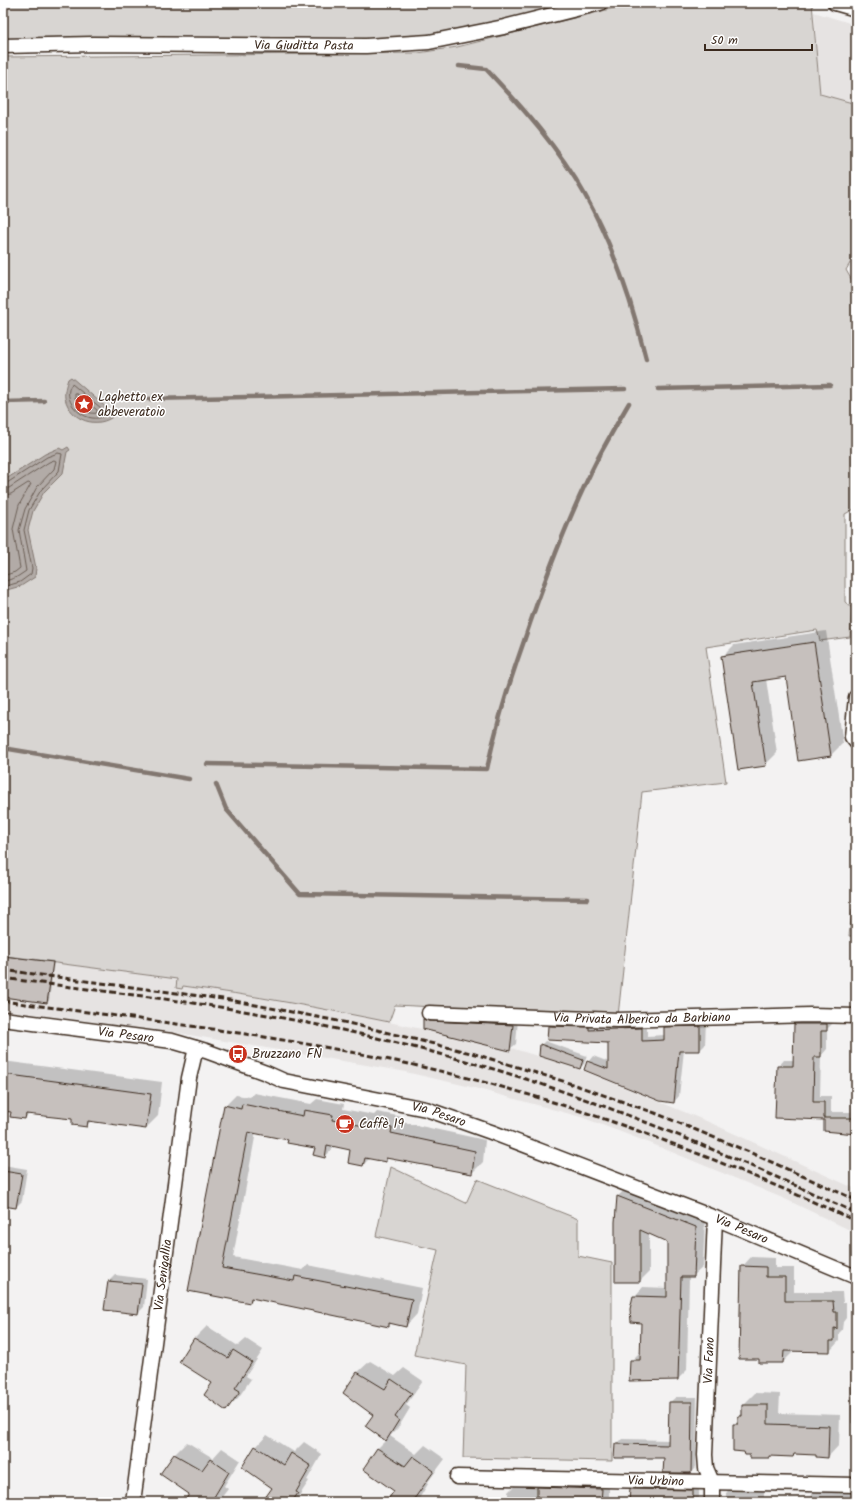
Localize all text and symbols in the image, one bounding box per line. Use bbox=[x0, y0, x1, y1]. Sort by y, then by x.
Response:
scale bar bbox=[705, 26, 812, 52]
text: 50 m bbox=[711, 31, 738, 50]
street label: Via Giuditta Pasta bbox=[254, 35, 354, 56]
place label: Laghetto ex abbeveratoio bbox=[98, 387, 165, 423]
place icon: Laghetto ex abbeveratoio bbox=[73, 393, 95, 415]
street label: Via Privata Alberico da Barbiano bbox=[553, 1007, 731, 1031]
street label: Via Pesaro bbox=[97, 1021, 155, 1049]
bus stop icon: Bruzzano FN bbox=[227, 1043, 249, 1065]
place label: Bruzzano FN bbox=[252, 1044, 322, 1065]
street label: Via Pesaro bbox=[410, 1096, 469, 1133]
cafe icon: Caffè 19 bbox=[334, 1113, 356, 1135]
place label: Caffè 19 bbox=[359, 1114, 405, 1135]
street label: Via Pesaro bbox=[712, 1209, 772, 1250]
street label: Via Senigallia bbox=[148, 1238, 178, 1312]
street label: Via Fano bbox=[698, 1336, 720, 1384]
street label: Via Urbino bbox=[628, 1470, 684, 1492]

